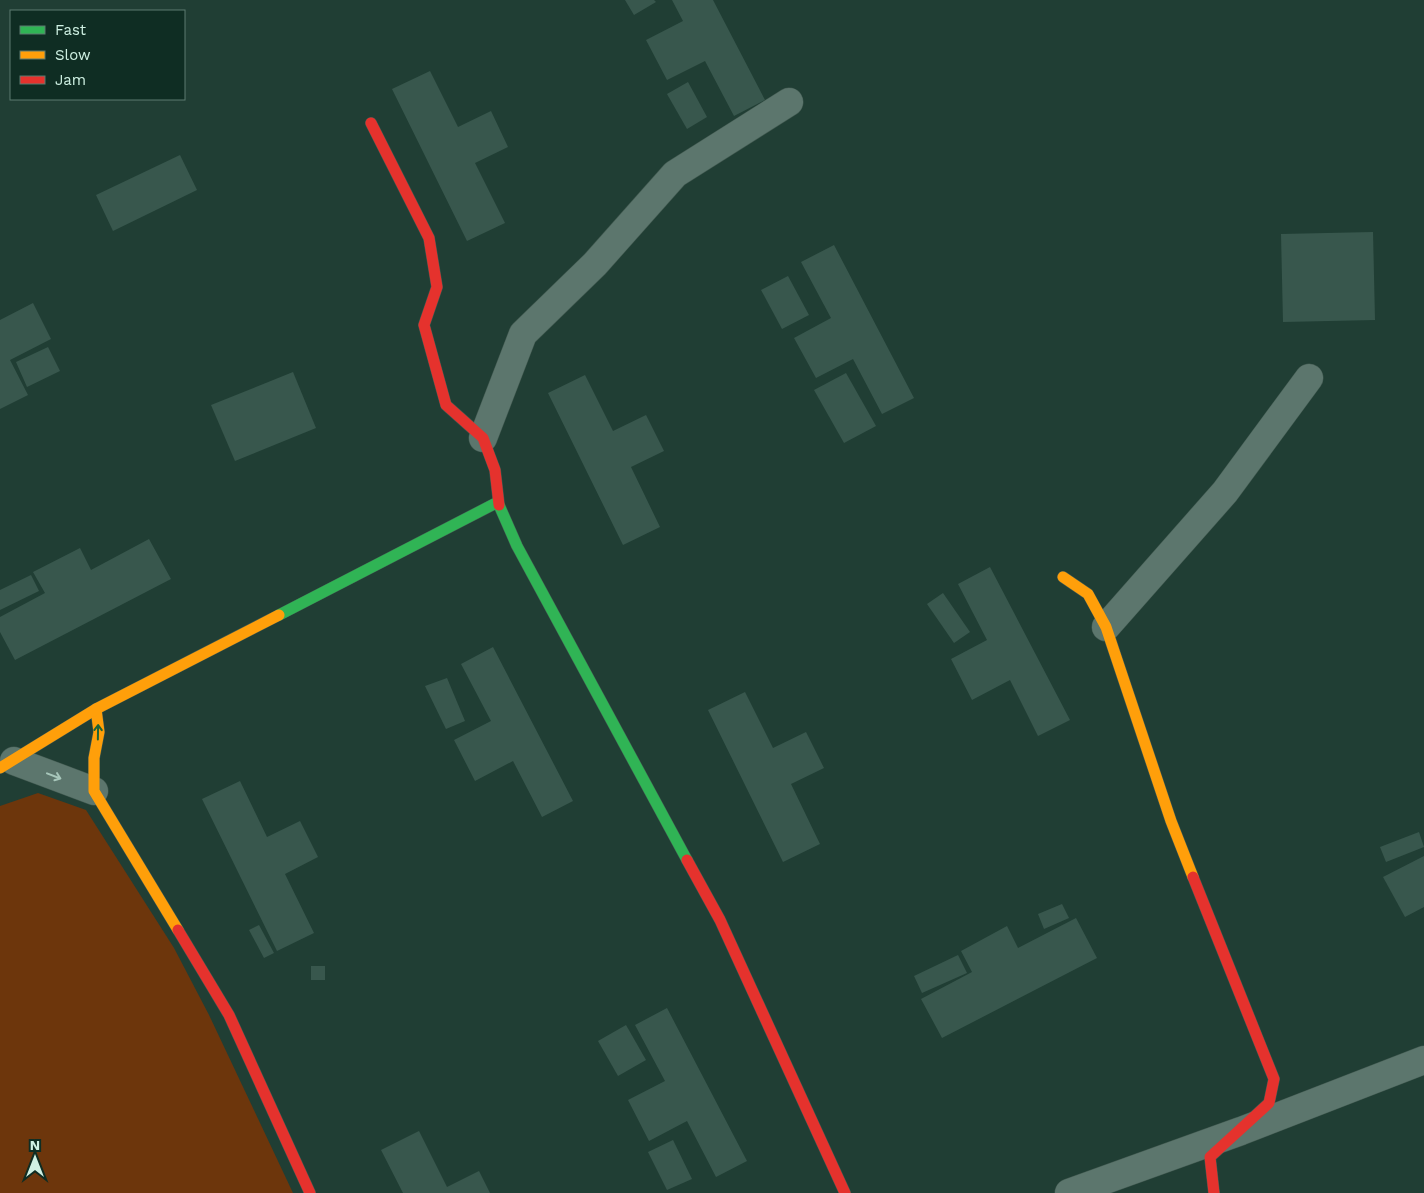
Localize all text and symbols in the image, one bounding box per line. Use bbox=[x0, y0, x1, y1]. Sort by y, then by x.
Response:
legend bbox=[10, 10, 185, 100]
text: Fast bbox=[55, 21, 87, 39]
text: Slow bbox=[55, 46, 91, 64]
text: Jam bbox=[55, 71, 86, 89]
one-way arrow bbox=[93, 725, 102, 741]
one-way arrow bbox=[46, 771, 61, 781]
north arrow bbox=[10, 1133, 60, 1183]
text: N bbox=[30, 1137, 40, 1153]

